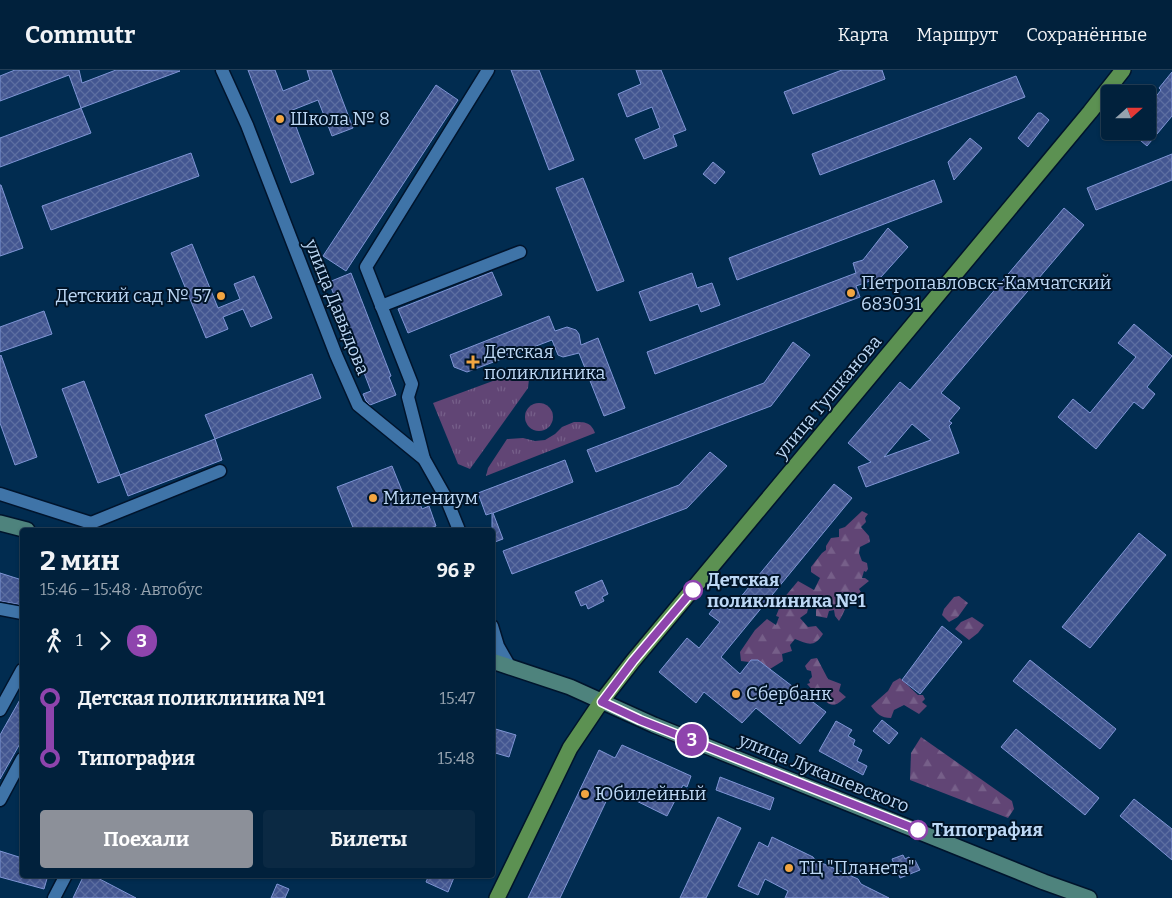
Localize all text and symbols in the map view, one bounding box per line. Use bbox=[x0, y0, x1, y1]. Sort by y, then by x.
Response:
text: Commutr bbox=[25, 21, 135, 49]
text: Карта bbox=[838, 24, 889, 46]
text: Маршрут bbox=[917, 24, 998, 46]
text: Сохранённые bbox=[1026, 24, 1147, 46]
north arrow bbox=[1101, 85, 1156, 140]
map controls bbox=[1101, 85, 1156, 140]
place label: Школа № 8 bbox=[290, 108, 390, 130]
marker: Школа № 8 bbox=[274, 113, 286, 125]
street label: улица Давыдова bbox=[299, 235, 374, 378]
place label: Петропавловск-Камчатский 683031 bbox=[861, 272, 1112, 315]
place label: Детский сад № 57 bbox=[56, 285, 211, 307]
marker: Петропавловск-Камчатский 683031 bbox=[845, 287, 857, 299]
marker: Детский сад № 57 bbox=[215, 290, 227, 302]
street label: улица Тушканова bbox=[769, 331, 886, 464]
place label: Детская поликлиника bbox=[484, 341, 606, 384]
marker: Детская поликлиника bbox=[466, 355, 480, 369]
place label: Милениум bbox=[383, 487, 478, 509]
marker: Милениум bbox=[367, 492, 379, 504]
text: 2 мин bbox=[40, 544, 120, 577]
text: 96 ₽ bbox=[437, 559, 475, 582]
place label: Детская поликлиника №1 bbox=[707, 569, 866, 612]
text: 15:46 – 15:48 · Автобус bbox=[40, 580, 203, 599]
marker: Детская поликлиника №1 bbox=[683, 580, 703, 600]
icon: walk bbox=[40, 627, 68, 655]
icon: forward bbox=[91, 627, 119, 655]
text: 3 bbox=[137, 630, 147, 652]
text: 1 bbox=[76, 631, 83, 650]
place label: Сбербанк bbox=[746, 683, 832, 705]
text: Детская поликлиника №1 bbox=[78, 687, 325, 710]
marker: Сбербанк bbox=[730, 688, 742, 700]
text: 15:47 bbox=[439, 689, 475, 708]
line badge: 3 bbox=[676, 724, 708, 756]
street label: улица Лукашевского bbox=[735, 728, 912, 817]
text: 3 bbox=[687, 729, 697, 751]
text: Типография bbox=[78, 747, 195, 770]
text: 15:48 bbox=[438, 749, 475, 768]
place label: Юбилейный bbox=[595, 783, 707, 805]
marker: Юбилейный bbox=[579, 788, 591, 800]
button: Поехали bbox=[40, 810, 253, 868]
button: Билеты bbox=[263, 810, 475, 868]
place label: Типография bbox=[932, 819, 1043, 841]
marker: Типография bbox=[908, 820, 928, 840]
place label: ТЦ "Планета" bbox=[799, 857, 915, 879]
marker: ТЦ "Планета" bbox=[783, 862, 795, 874]

